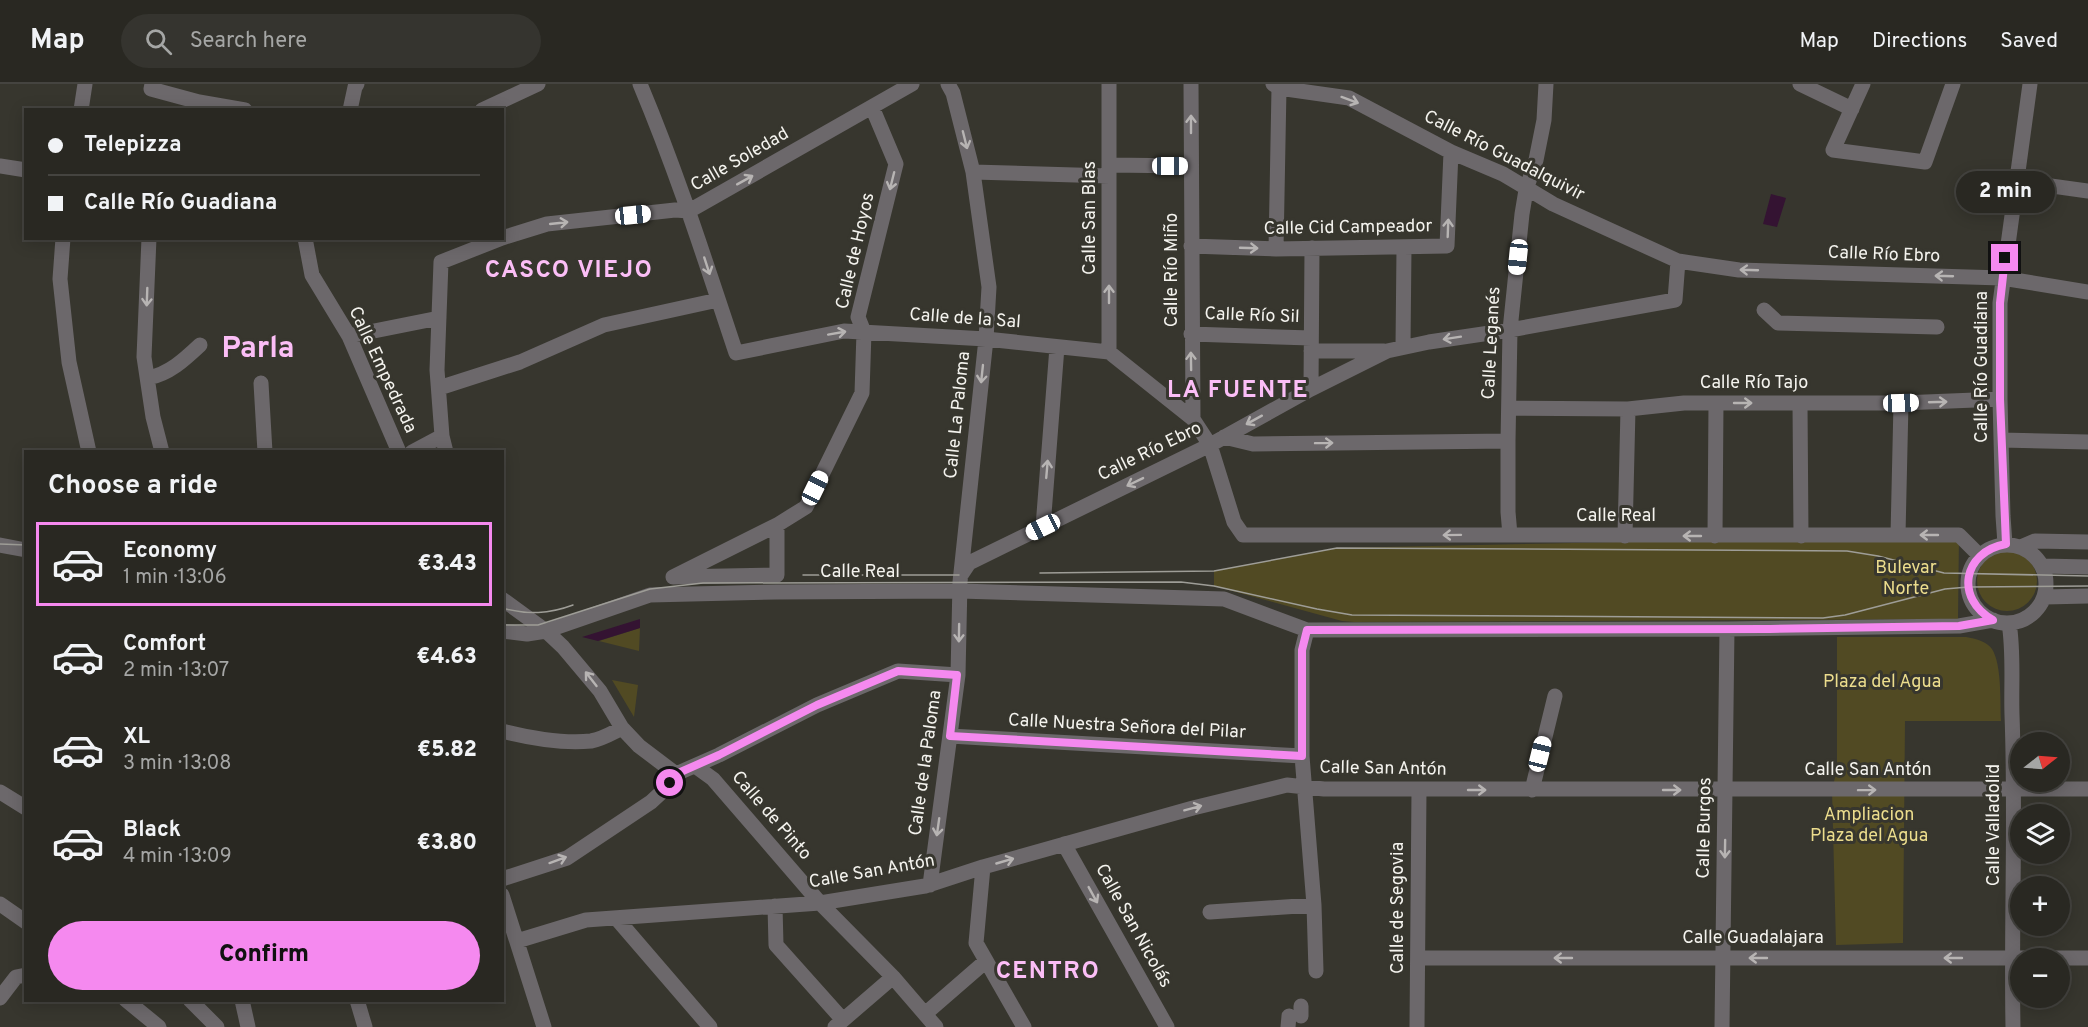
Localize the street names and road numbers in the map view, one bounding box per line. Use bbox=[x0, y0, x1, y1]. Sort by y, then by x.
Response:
street label: Calle Río Guadalquivir bbox=[1420, 105, 1588, 207]
street label: Calle Soledad bbox=[687, 123, 793, 197]
street label: Calle San Blas bbox=[1079, 161, 1102, 275]
street label: Calle de Hoyos bbox=[831, 191, 881, 311]
street label: Calle Río Miño bbox=[1161, 213, 1184, 327]
street label: Calle Cid Campeador bbox=[1263, 215, 1433, 241]
street label: Calle Río Ebro bbox=[1827, 242, 1941, 268]
street label: Calle Leganés bbox=[1478, 286, 1506, 400]
street label: Calle Río Guadiana bbox=[1971, 291, 1994, 443]
street label: Calle Empedrada bbox=[343, 303, 421, 437]
street label: Calle Río Sil bbox=[1204, 303, 1300, 329]
street label: Calle de la Sal bbox=[908, 304, 1022, 334]
street label: Calle La Paloma bbox=[940, 350, 976, 480]
street label: Calle Río Tajo bbox=[1700, 372, 1808, 395]
street label: Calle Río Ebro bbox=[1094, 417, 1206, 487]
street label: Calle Real bbox=[1576, 505, 1656, 528]
street label: Calle Real bbox=[820, 561, 900, 584]
street label: Calle de la Paloma bbox=[904, 689, 948, 837]
street label: Calle Nuestra Señora del Pilar bbox=[1007, 709, 1247, 745]
street label: Calle San Antón bbox=[1319, 756, 1447, 782]
street label: Calle San Antón bbox=[1804, 759, 1932, 782]
street label: Calle Valladolid bbox=[1983, 764, 2006, 886]
street label: Calle de Pinto bbox=[726, 767, 816, 865]
street label: Calle Burgos bbox=[1693, 777, 1717, 879]
street label: Calle de Segovia bbox=[1387, 842, 1410, 974]
street label: Calle San Antón bbox=[807, 850, 937, 894]
street label: Calle San Nicolás bbox=[1089, 860, 1177, 992]
street label: Calle Guadalajara bbox=[1682, 927, 1824, 950]

